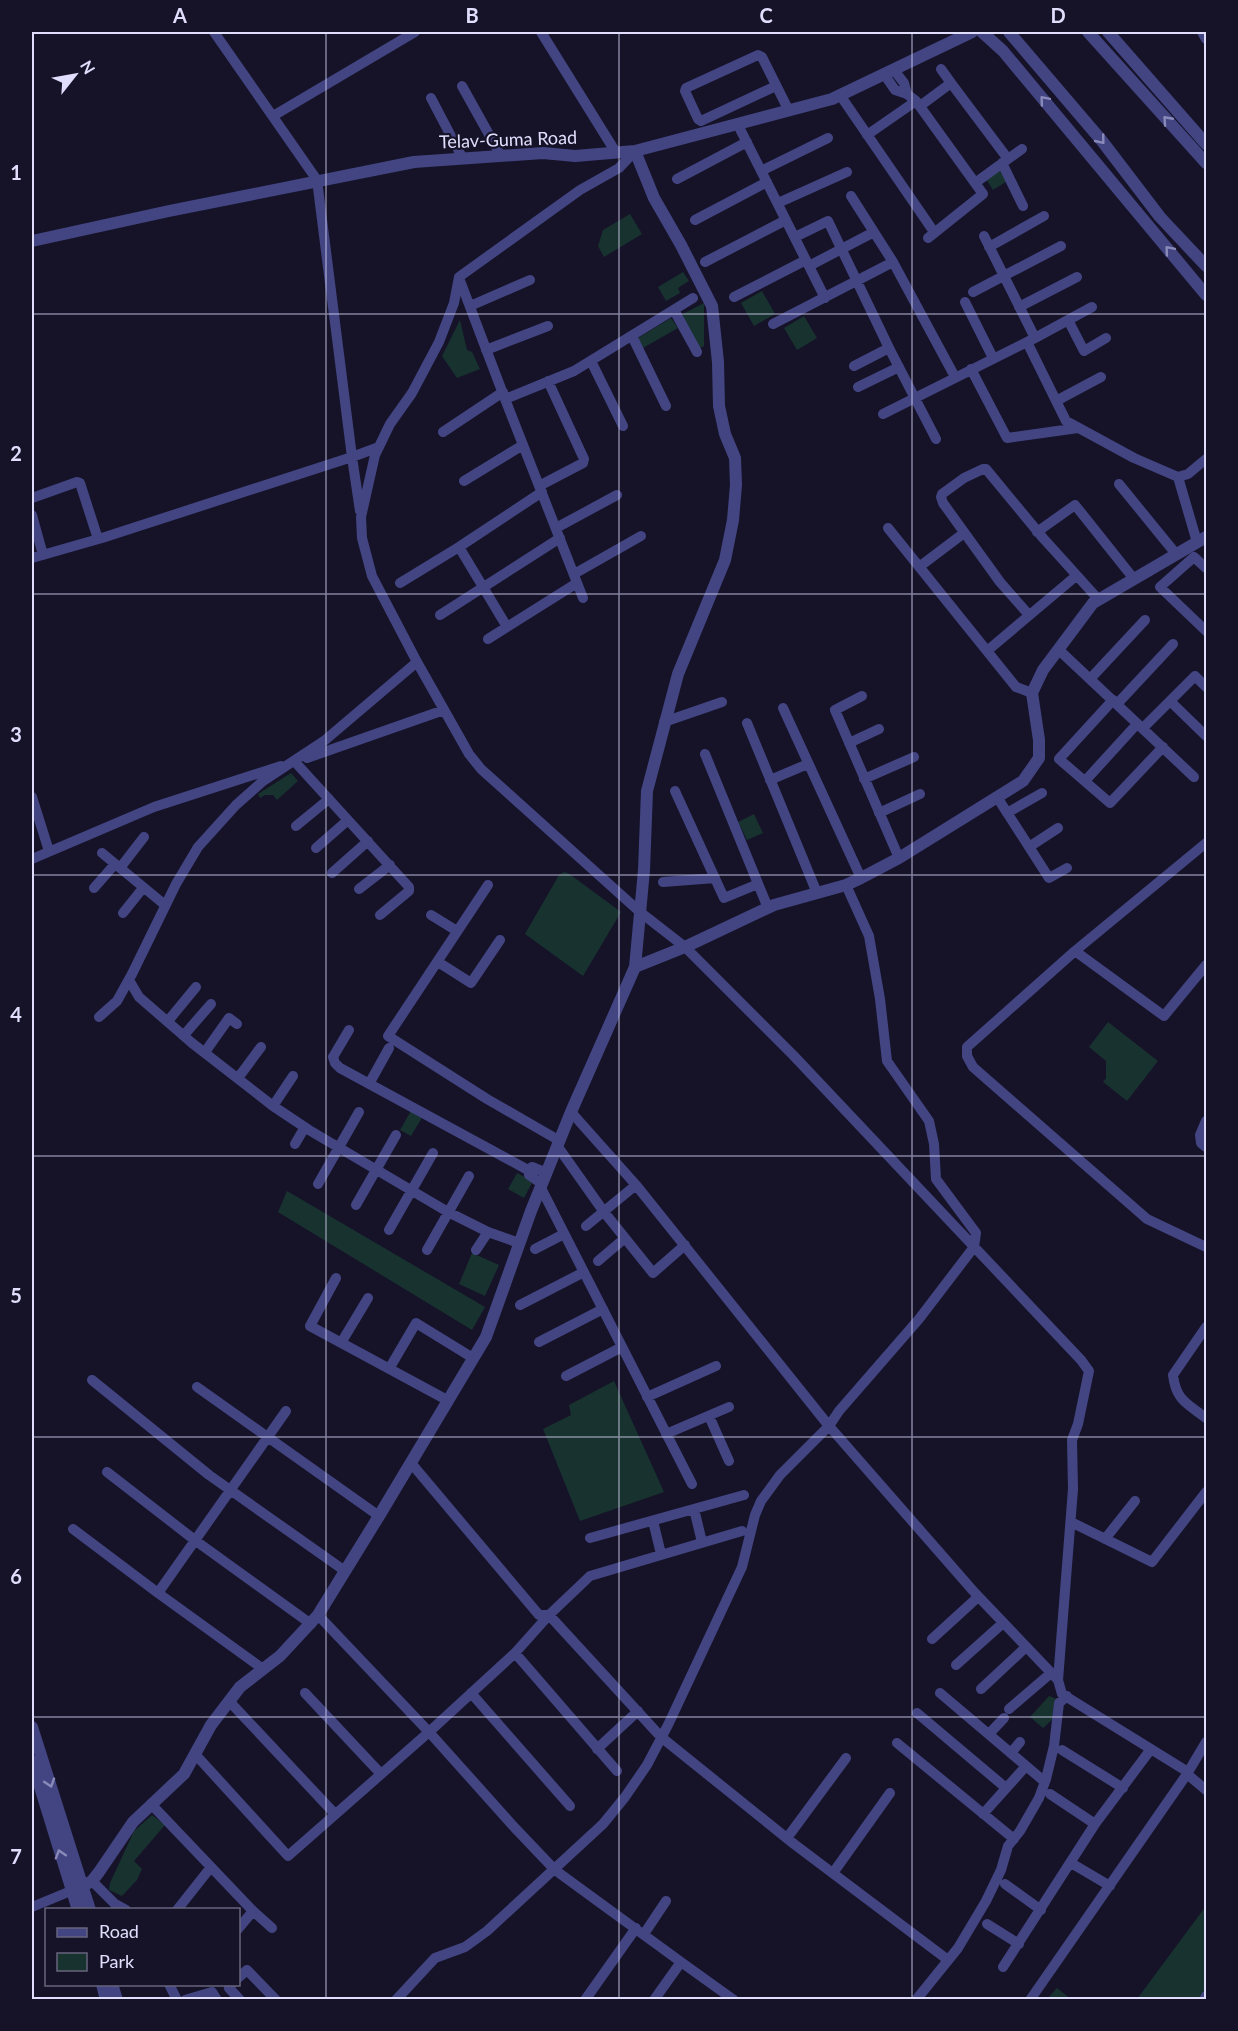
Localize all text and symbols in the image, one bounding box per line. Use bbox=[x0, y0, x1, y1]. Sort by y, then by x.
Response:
text: A bbox=[172, 3, 187, 27]
text: B bbox=[465, 3, 479, 27]
text: C bbox=[759, 3, 773, 27]
text: D bbox=[1050, 3, 1066, 27]
north arrow bbox=[45, 45, 105, 105]
text: N bbox=[77, 57, 100, 77]
one-way arrow bbox=[1040, 96, 1051, 107]
one-way arrow bbox=[1163, 116, 1174, 126]
street label: Telav-Guma Road bbox=[439, 126, 577, 152]
one-way arrow bbox=[1093, 133, 1104, 144]
text: 1 bbox=[10, 160, 22, 184]
one-way arrow bbox=[1165, 246, 1176, 257]
text: 2 bbox=[10, 441, 22, 465]
text: 3 bbox=[10, 722, 22, 746]
text: 4 bbox=[10, 1002, 22, 1026]
text: 5 bbox=[10, 1283, 22, 1307]
text: 6 bbox=[10, 1564, 22, 1588]
one-way arrow bbox=[42, 1777, 55, 1788]
text: 7 bbox=[10, 1844, 22, 1868]
one-way arrow bbox=[55, 1849, 67, 1860]
legend bbox=[45, 1908, 240, 1986]
text: Road bbox=[99, 1920, 139, 1942]
text: Park bbox=[99, 1950, 135, 1972]

